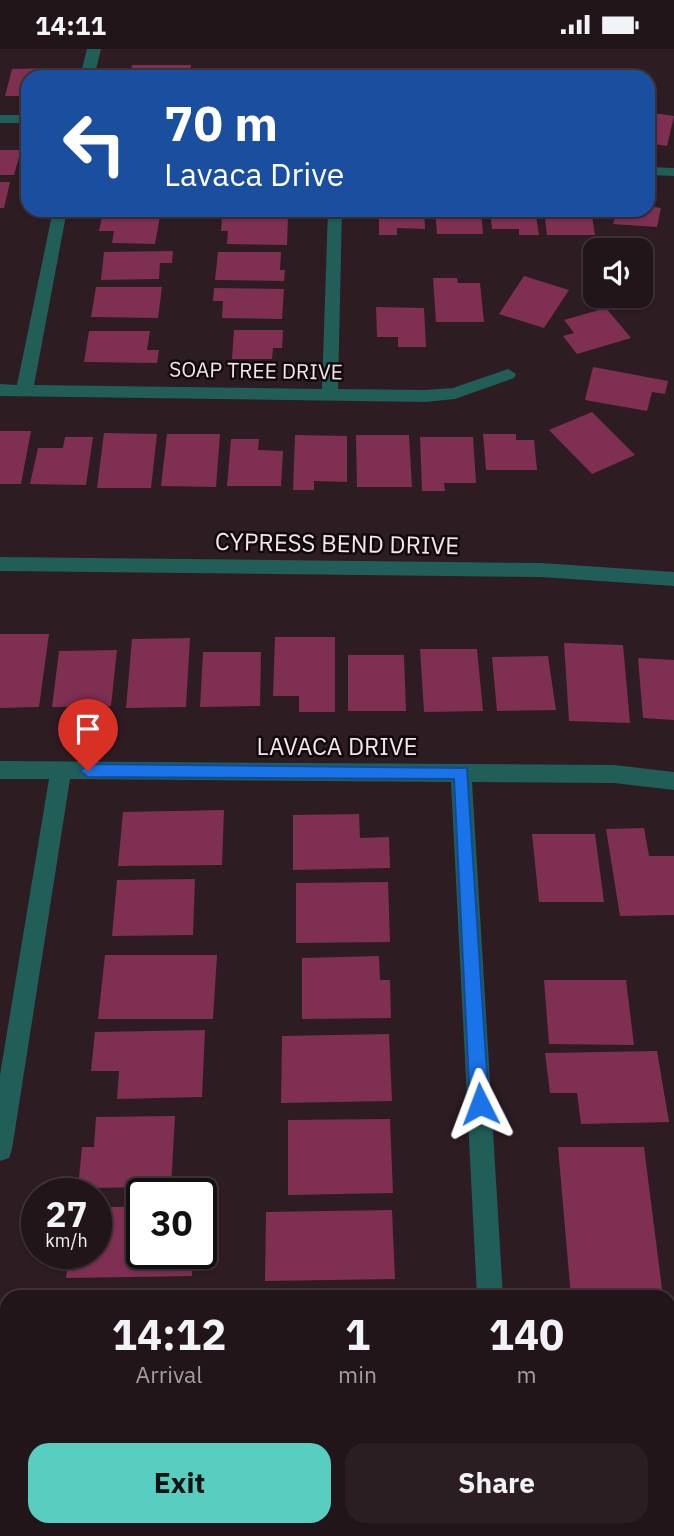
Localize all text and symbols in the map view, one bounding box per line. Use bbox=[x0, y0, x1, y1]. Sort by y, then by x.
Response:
text: 14:11 bbox=[35, 8, 106, 42]
text: 70 m bbox=[164, 91, 278, 154]
icon: left bbox=[49, 98, 140, 189]
text: Lavaca Drive bbox=[164, 153, 344, 195]
map controls bbox=[583, 238, 653, 308]
button: sound bbox=[583, 238, 653, 308]
street label: SOAP TREE DRIVE bbox=[169, 354, 343, 386]
street label: CYPRESS BEND DRIVE bbox=[215, 525, 459, 561]
pin bbox=[58, 699, 118, 771]
icon: arrive bbox=[69, 710, 107, 748]
street label: LAVACA DRIVE bbox=[256, 730, 418, 762]
position arrow bbox=[443, 1067, 517, 1141]
speed limit sign: 30 bbox=[126, 1178, 217, 1269]
text: 27 bbox=[45, 1191, 88, 1237]
text: km/h bbox=[45, 1229, 88, 1252]
text: 14:12 bbox=[112, 1307, 226, 1362]
text: 1 bbox=[345, 1307, 370, 1362]
text: 140 bbox=[489, 1307, 564, 1362]
text: Arrival bbox=[136, 1359, 203, 1389]
text: min bbox=[338, 1359, 377, 1389]
text: m bbox=[516, 1359, 537, 1389]
button: Exit bbox=[28, 1443, 331, 1523]
button: Share bbox=[345, 1443, 648, 1523]

